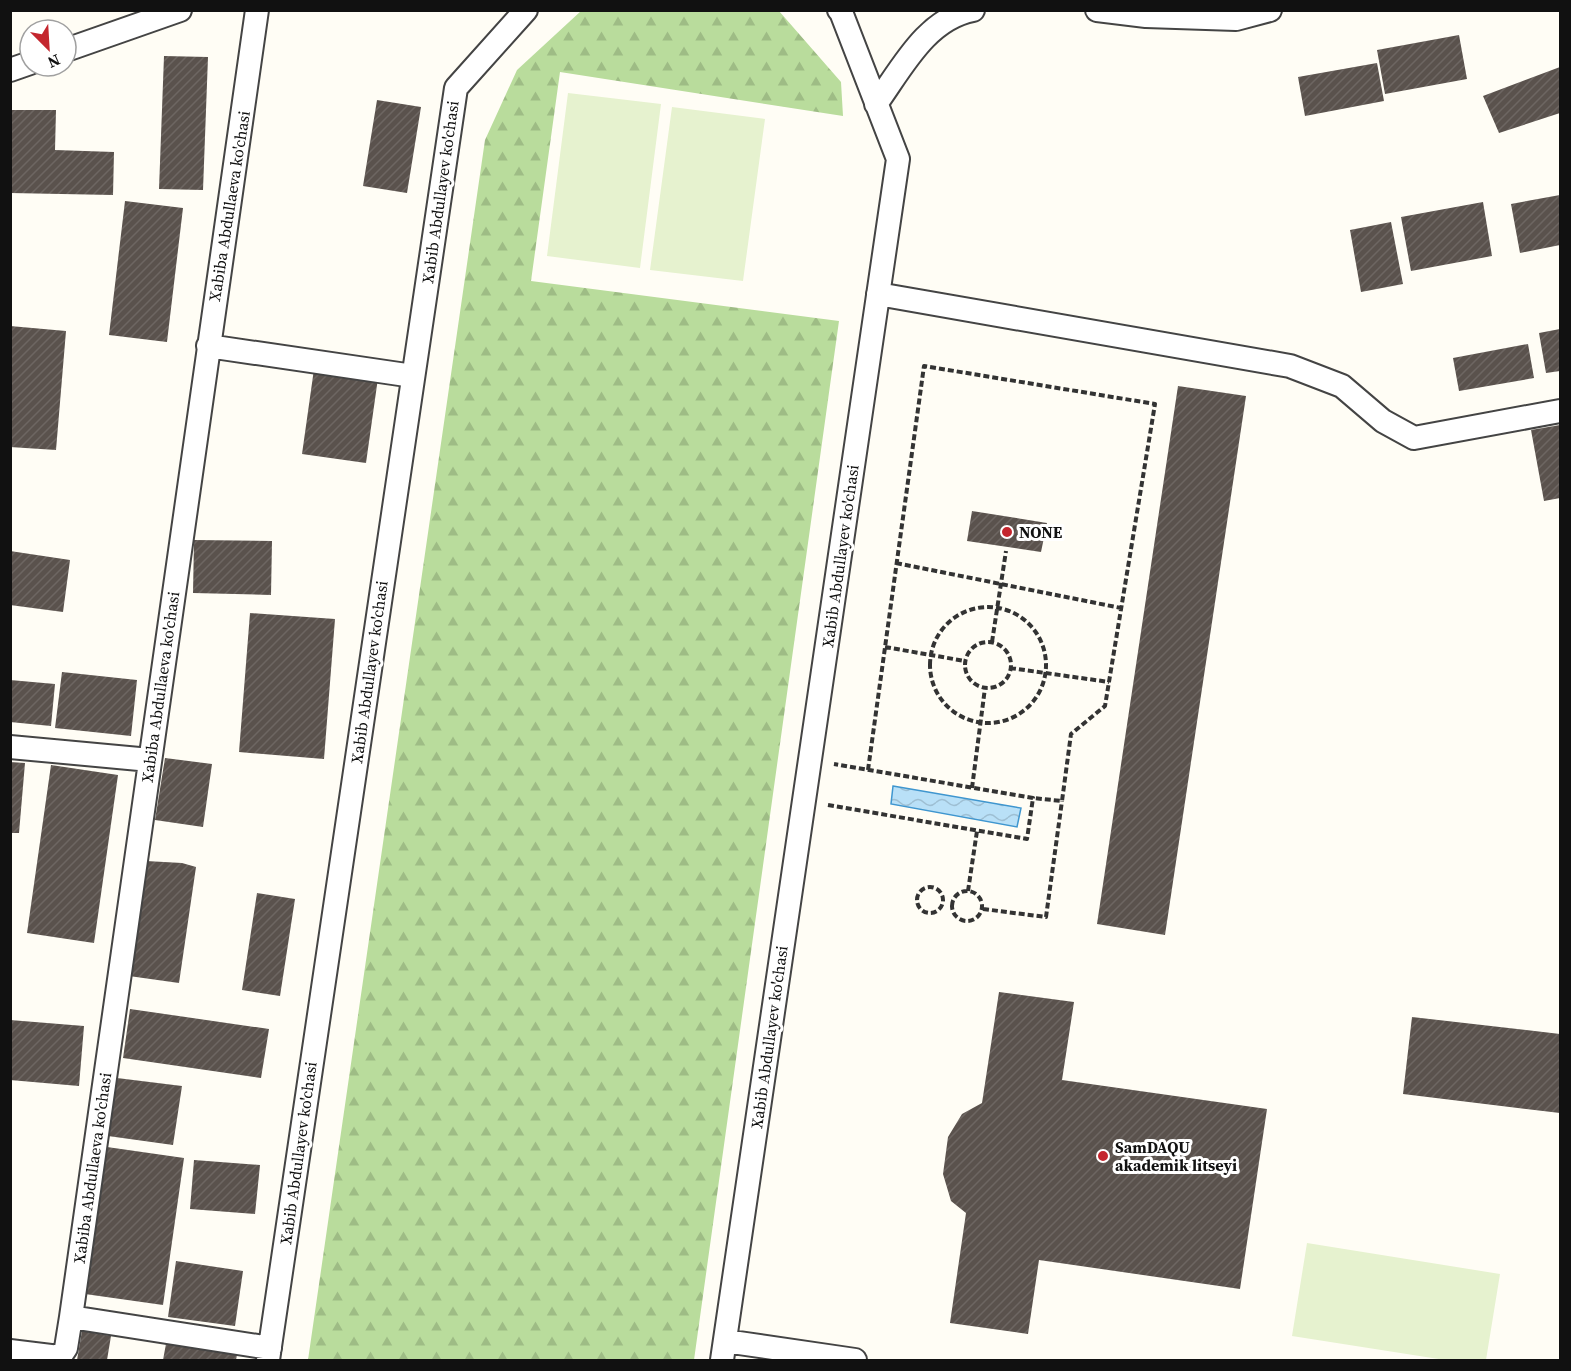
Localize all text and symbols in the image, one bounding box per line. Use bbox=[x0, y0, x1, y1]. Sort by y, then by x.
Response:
north arrow bbox=[18, 18, 78, 78]
text: N bbox=[44, 49, 64, 74]
street label: Xabib Abdullayev ko'chasi bbox=[416, 99, 464, 285]
street label: Xabiba Abdullaeva ko'chasi bbox=[203, 109, 255, 303]
street label: Xabib Abdullayev ko'chasi bbox=[816, 463, 864, 649]
place label: NONE bbox=[1019, 521, 1063, 543]
marker: NONE bbox=[1000, 525, 1014, 539]
street label: Xabib Abdullayev ko'chasi bbox=[345, 579, 393, 765]
street label: Xabiba Abdullaeva ko'chasi bbox=[136, 590, 184, 784]
street label: Xabib Abdullayev ko'chasi bbox=[745, 944, 793, 1130]
street label: Xabib Abdullayev ko'chasi bbox=[274, 1060, 322, 1246]
street label: Xabiba Abdullaeva ko'chasi bbox=[68, 1071, 116, 1265]
place label: SamDAQU akademik litseyi bbox=[1115, 1136, 1237, 1176]
marker: SamDAQU akademik litseyi bbox=[1096, 1149, 1110, 1163]

